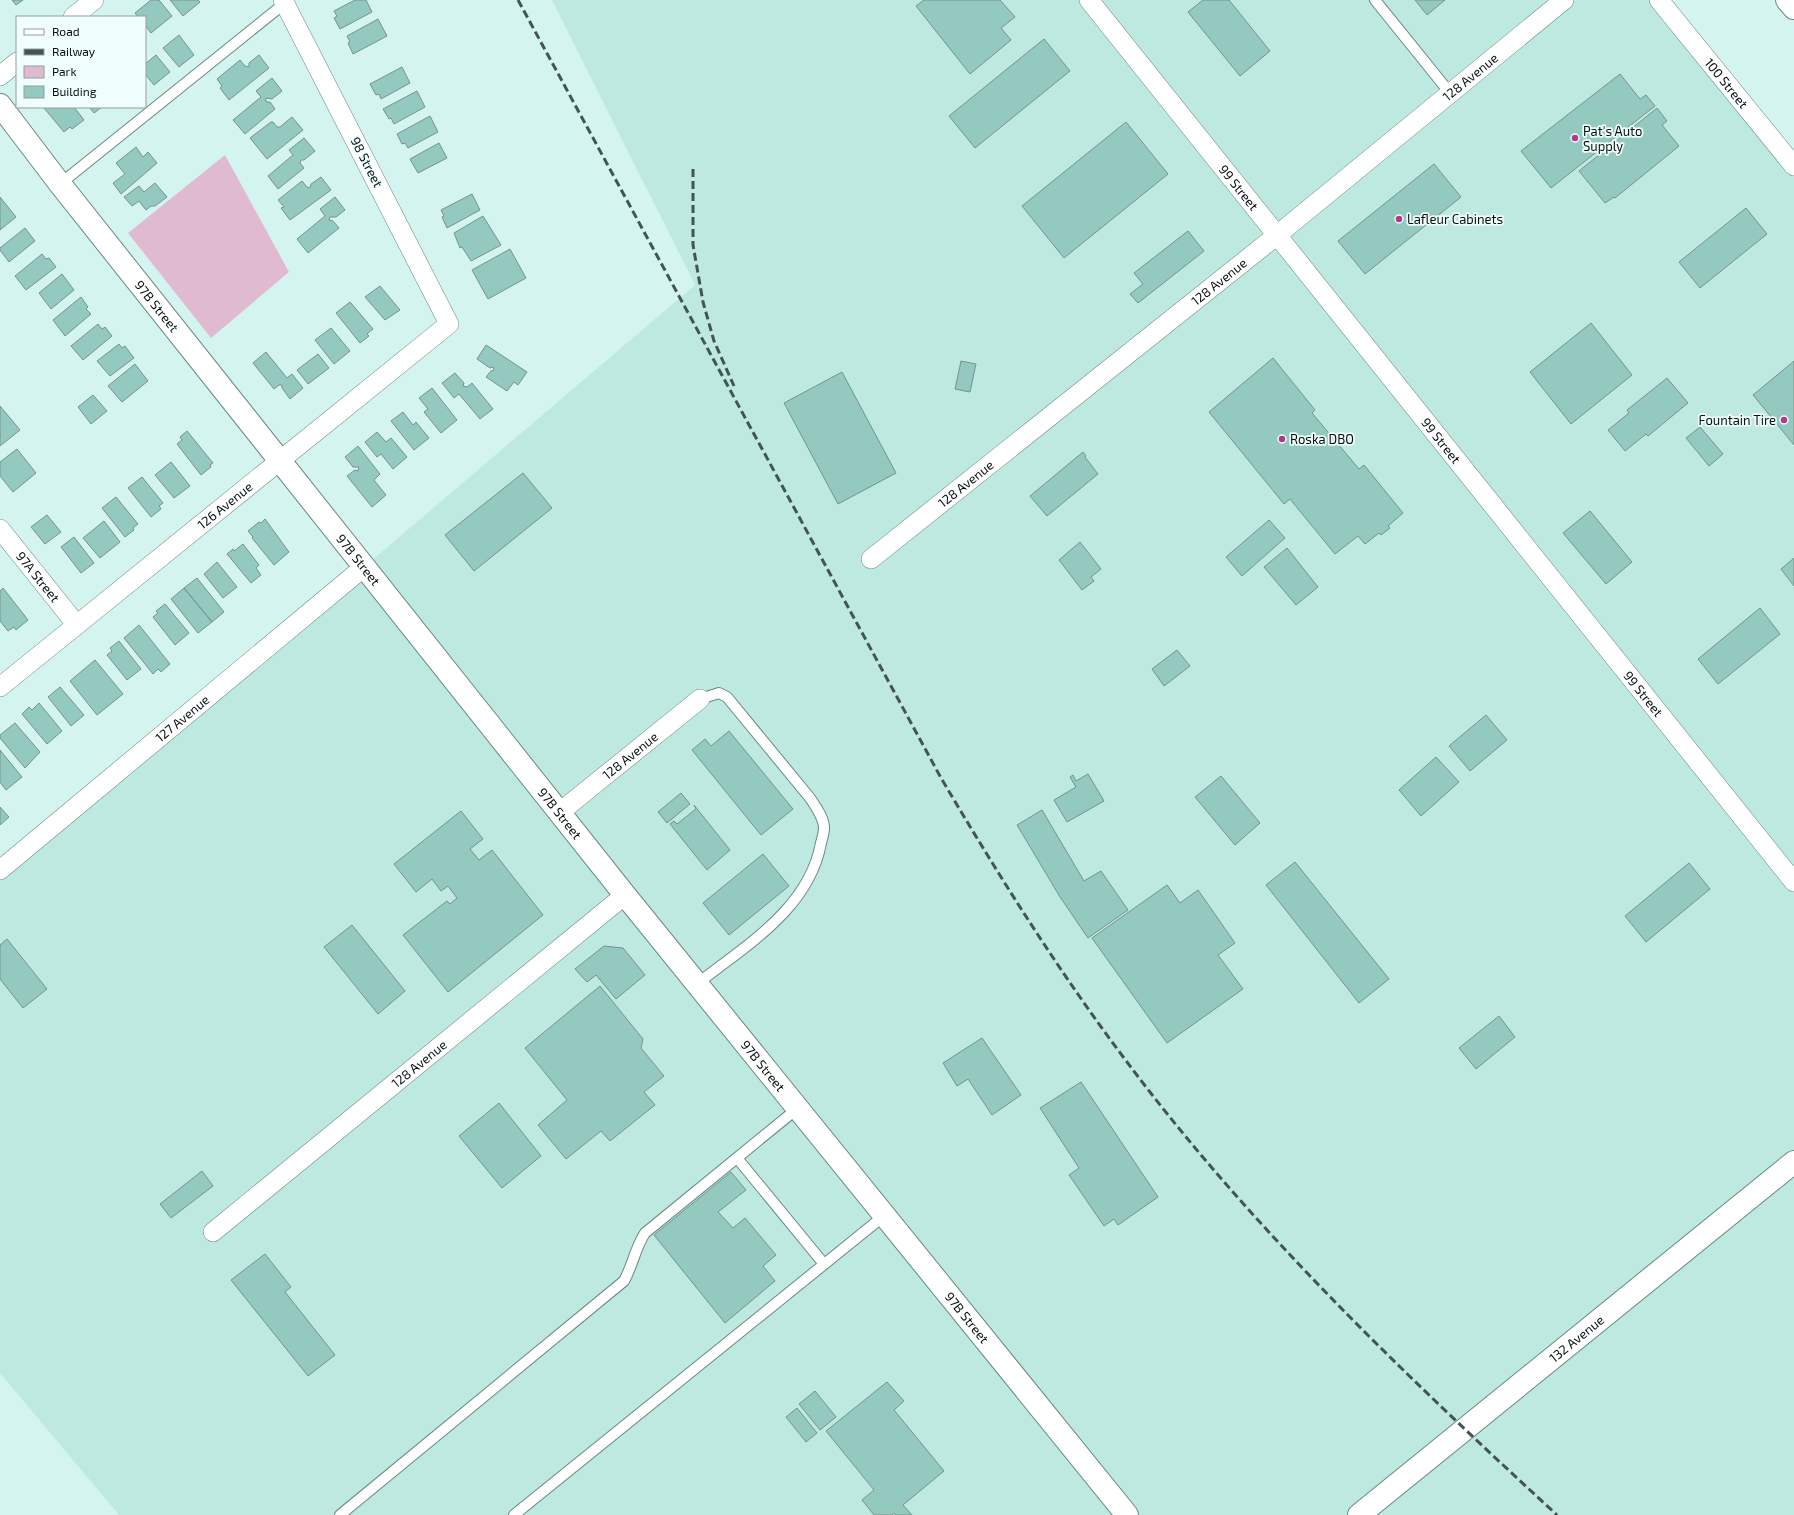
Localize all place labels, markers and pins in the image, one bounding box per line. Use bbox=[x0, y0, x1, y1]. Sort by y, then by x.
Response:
place label: Pat's Auto Supply bbox=[1583, 123, 1642, 154]
marker: Pat's Auto Supply bbox=[1570, 133, 1580, 143]
place label: Lafleur Cabinets bbox=[1407, 211, 1503, 227]
marker: Lafleur Cabinets bbox=[1394, 214, 1404, 224]
place label: Fountain Tire bbox=[1699, 412, 1776, 428]
marker: Fountain Tire bbox=[1779, 415, 1789, 425]
place label: Roska DBO bbox=[1290, 431, 1354, 447]
marker: Roska DBO bbox=[1277, 434, 1287, 444]

